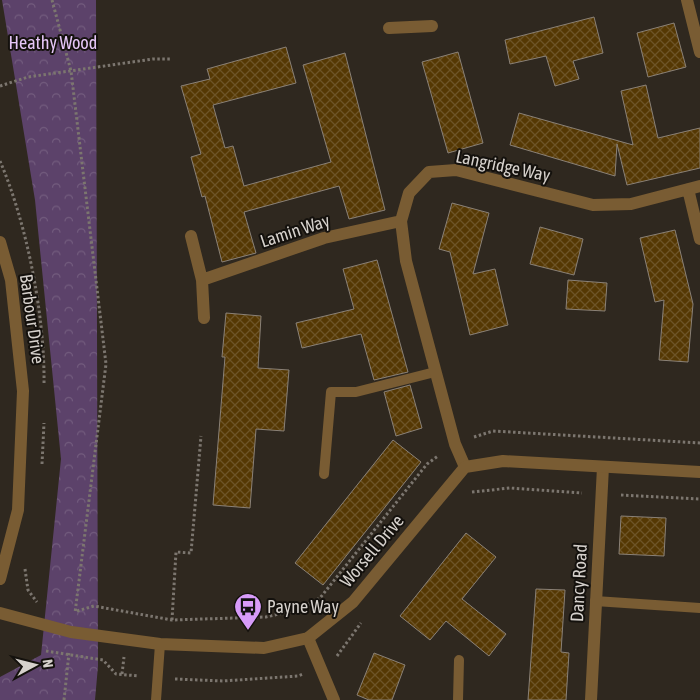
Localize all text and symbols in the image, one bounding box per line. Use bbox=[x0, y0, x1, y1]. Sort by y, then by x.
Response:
park label: Heathy Wood bbox=[9, 32, 97, 53]
street label: Langridge Way bbox=[454, 145, 552, 186]
street label: Lamin Way bbox=[257, 209, 332, 252]
street label: Barbour Drive bbox=[16, 273, 49, 365]
street label: Worsell Drive bbox=[335, 510, 408, 591]
street label: Dancy Road bbox=[566, 543, 591, 623]
bus stop icon: Payne Way bbox=[233, 592, 263, 631]
place label: Payne Way bbox=[267, 596, 339, 617]
north arrow bbox=[10, 640, 60, 690]
text: N bbox=[39, 658, 56, 668]

